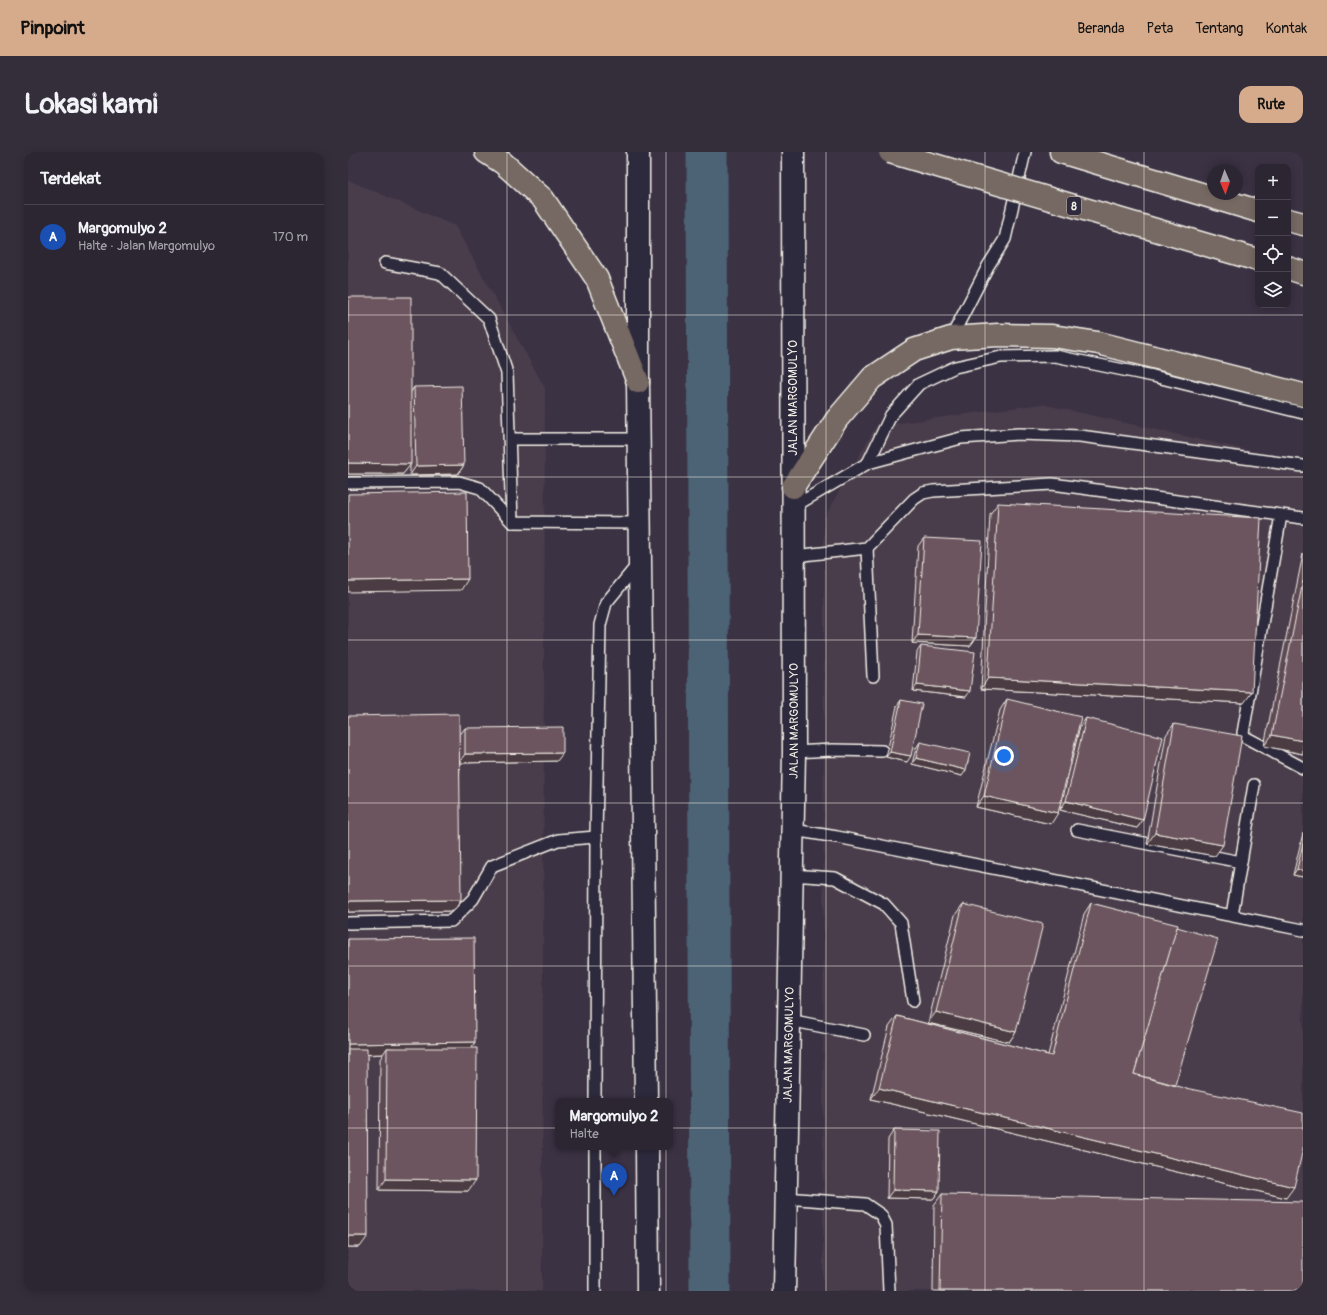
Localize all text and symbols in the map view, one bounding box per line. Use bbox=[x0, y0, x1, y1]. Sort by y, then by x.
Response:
text: Pinpoint bbox=[20, 16, 85, 40]
text: Beranda bbox=[1077, 20, 1125, 37]
text: Peta bbox=[1147, 20, 1173, 37]
text: Tentang bbox=[1195, 20, 1243, 37]
text: Kontak bbox=[1265, 20, 1307, 37]
button: Rute bbox=[1239, 86, 1303, 123]
text: Lokasi kami bbox=[24, 87, 158, 122]
north arrow bbox=[1207, 164, 1243, 200]
map controls bbox=[1255, 164, 1291, 308]
button: + bbox=[1255, 164, 1291, 200]
text: Terdekat bbox=[40, 168, 101, 189]
road number: 8 bbox=[1067, 197, 1081, 215]
button: − bbox=[1255, 200, 1291, 236]
text: Margomulyo 2 bbox=[78, 219, 167, 238]
text: A bbox=[49, 229, 57, 245]
text: 170 m bbox=[273, 229, 308, 245]
button: locate bbox=[1255, 236, 1291, 272]
text: Halte · Jalan Margomulyo bbox=[78, 238, 215, 254]
button: layers bbox=[1255, 272, 1291, 308]
street label: JALAN MARGOMULYO bbox=[786, 340, 801, 456]
street label: JALAN MARGOMULYO bbox=[787, 663, 802, 779]
your location bbox=[994, 746, 1014, 766]
street label: JALAN MARGOMULYO bbox=[780, 987, 798, 1103]
popup bbox=[555, 1098, 673, 1150]
text: Margomulyo 2 bbox=[570, 1107, 658, 1126]
text: Halte bbox=[570, 1126, 599, 1142]
pin: A bbox=[601, 1163, 627, 1196]

